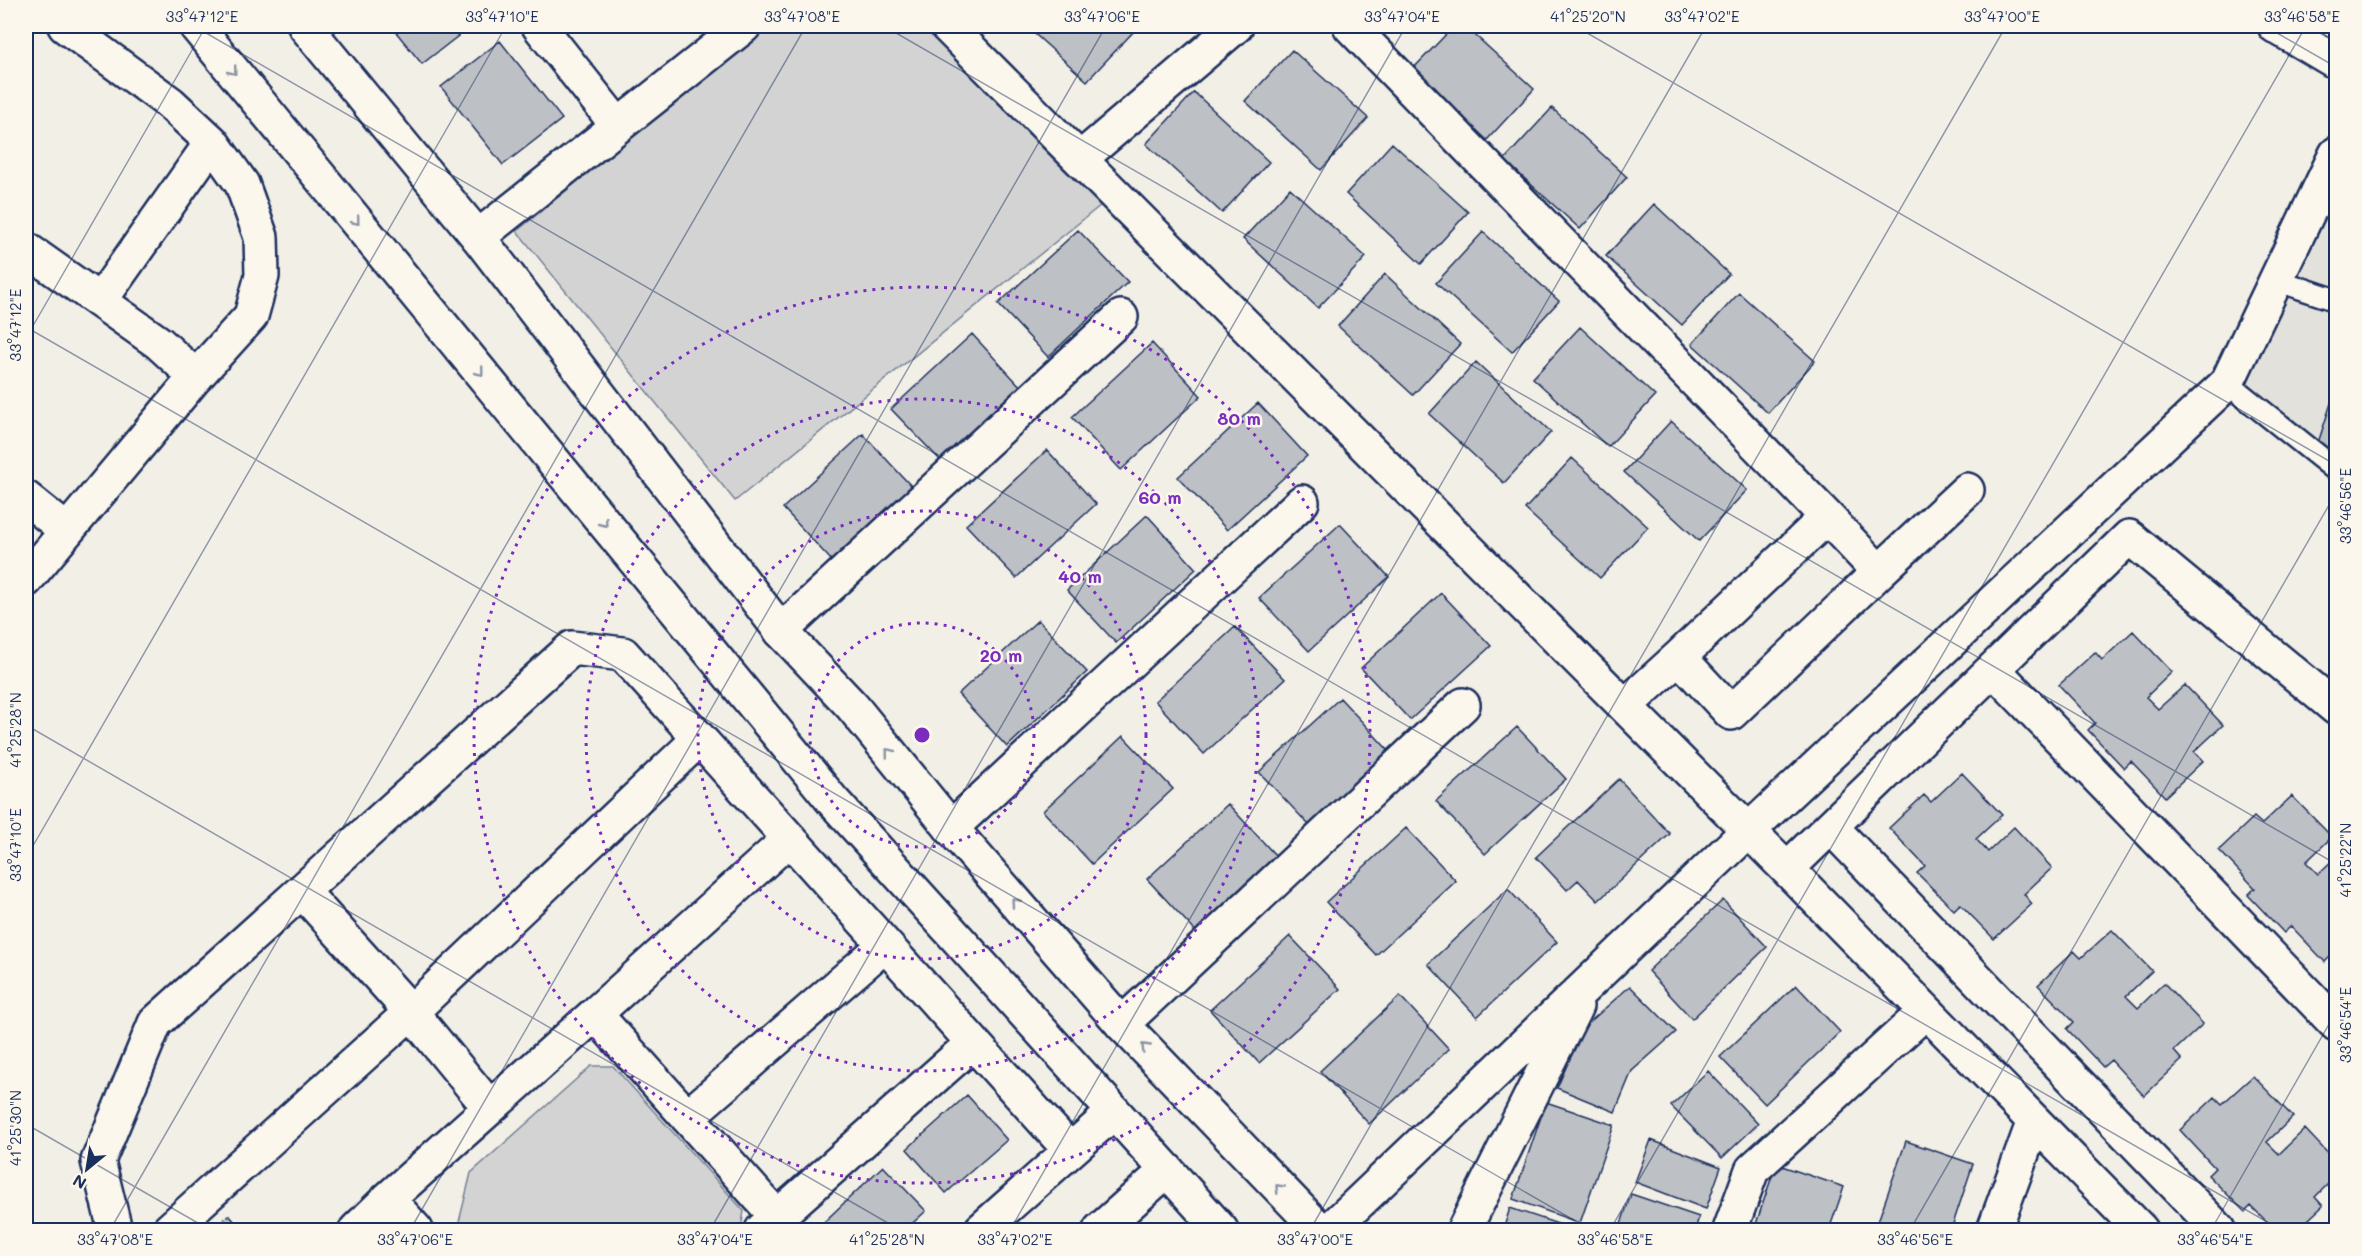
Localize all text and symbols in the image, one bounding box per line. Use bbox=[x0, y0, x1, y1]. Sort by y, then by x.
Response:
text: 33°47'12"E bbox=[166, 6, 239, 26]
text: 33°47'10"E bbox=[465, 6, 539, 26]
text: 33°47'08"E bbox=[764, 6, 840, 26]
text: 33°47'06"E bbox=[1064, 6, 1140, 26]
text: 33°47'04"E bbox=[1364, 6, 1440, 26]
text: 41°25'20"N bbox=[1550, 6, 1626, 26]
text: 33°47'02"E bbox=[1664, 6, 1740, 26]
text: 33°47'00"E bbox=[1964, 6, 2041, 26]
text: 33°46'58"E bbox=[2264, 6, 2341, 26]
one-way arrow bbox=[225, 64, 236, 75]
one-way arrow bbox=[349, 215, 360, 226]
text: 33°47'12"E bbox=[5, 288, 25, 361]
one-way arrow bbox=[473, 365, 484, 376]
text: 80 m bbox=[1217, 406, 1261, 430]
text: 33°46'56"E bbox=[2335, 467, 2355, 544]
text: 60 m bbox=[1138, 485, 1182, 509]
one-way arrow bbox=[597, 516, 608, 527]
text: 40 m bbox=[1058, 564, 1102, 588]
text: 20 m bbox=[980, 643, 1022, 667]
text: 41°25'28"N bbox=[5, 692, 25, 768]
centre of rings bbox=[912, 725, 932, 745]
one-way arrow bbox=[886, 748, 897, 759]
text: 33°47'10"E bbox=[5, 808, 25, 882]
text: 41°25'22"N bbox=[2335, 823, 2355, 897]
one-way arrow bbox=[1011, 898, 1022, 908]
text: 33°46'54"E bbox=[2335, 987, 2355, 1063]
one-way arrow bbox=[1141, 1044, 1152, 1055]
text: 41°25'30"N bbox=[5, 1090, 25, 1166]
north arrow bbox=[57, 1139, 117, 1199]
text: N bbox=[69, 1170, 90, 1195]
one-way arrow bbox=[1276, 1185, 1287, 1196]
text: 33°47'08"E bbox=[77, 1229, 153, 1249]
text: 33°47'06"E bbox=[377, 1229, 453, 1249]
text: 33°47'04"E bbox=[677, 1229, 753, 1249]
text: 41°25'28"N bbox=[849, 1229, 925, 1249]
text: 33°47'02"E bbox=[977, 1229, 1053, 1249]
text: 33°47'00"E bbox=[1277, 1229, 1354, 1249]
text: 33°46'58"E bbox=[1577, 1229, 1654, 1249]
text: 33°46'56"E bbox=[1877, 1229, 1954, 1249]
text: 33°46'54"E bbox=[2177, 1229, 2253, 1249]

